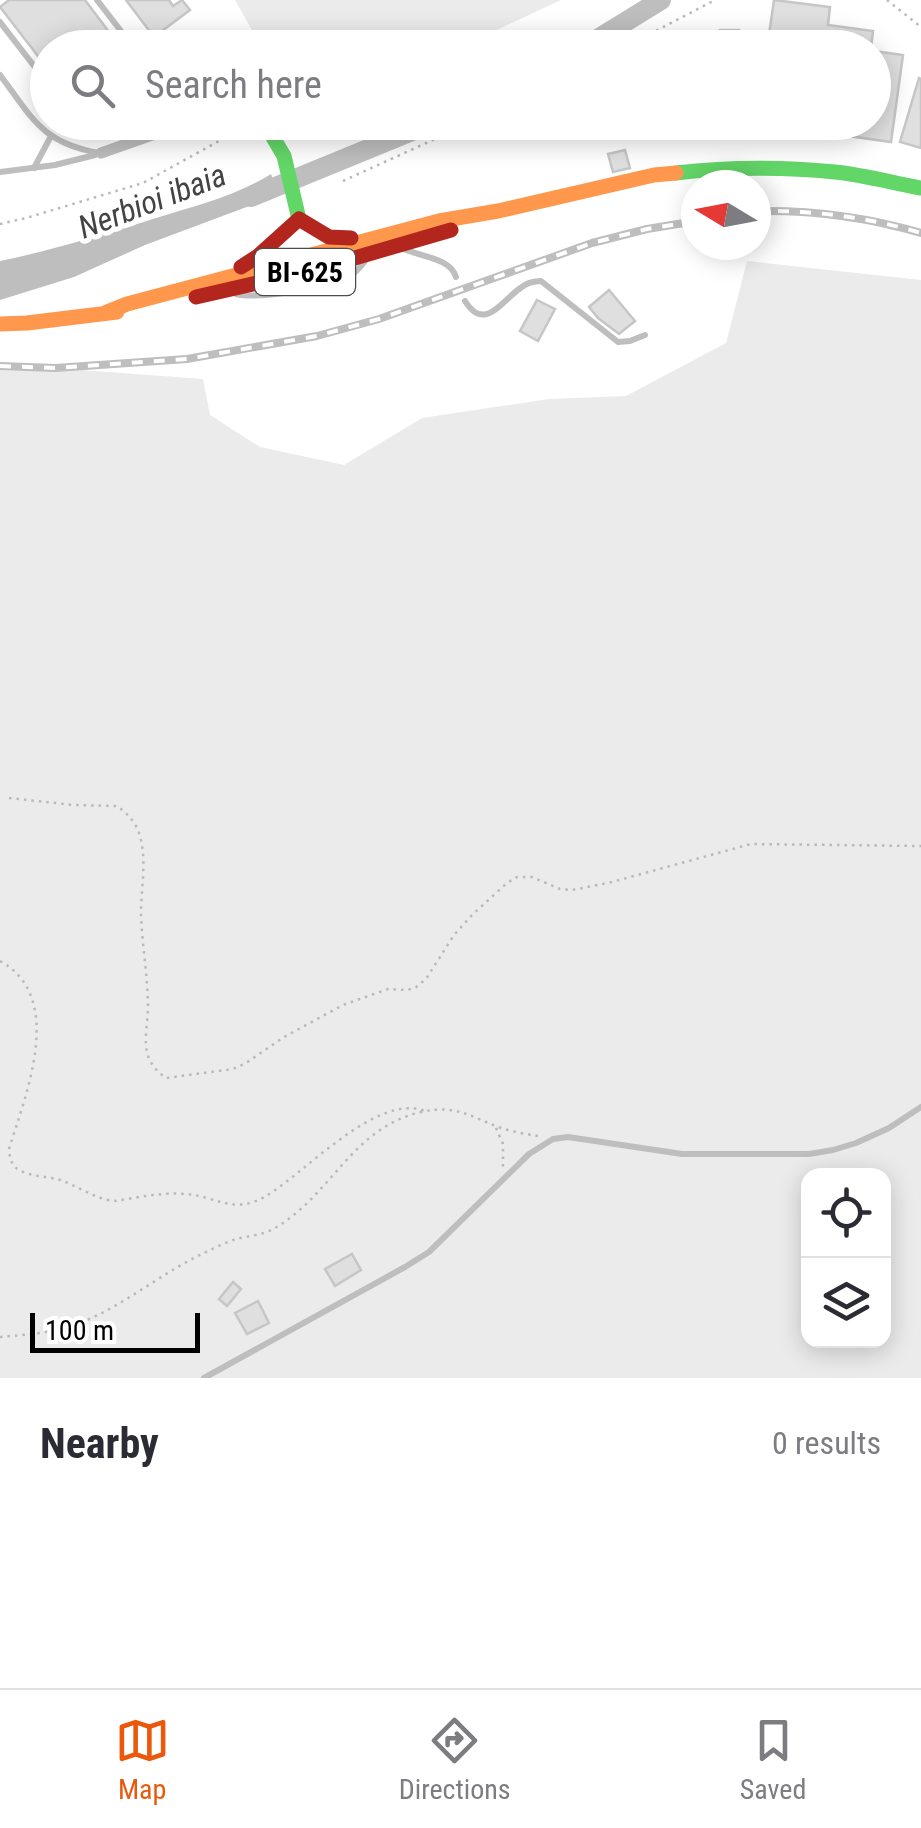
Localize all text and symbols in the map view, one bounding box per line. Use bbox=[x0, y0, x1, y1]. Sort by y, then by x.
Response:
search box bbox=[30, 30, 891, 140]
icon: search bbox=[65, 58, 120, 113]
text: Search here bbox=[145, 63, 322, 107]
water label: Nerbioi ibaia bbox=[73, 155, 231, 247]
north arrow bbox=[681, 170, 771, 260]
road number: BI-625 bbox=[255, 249, 355, 295]
map controls bbox=[801, 1168, 891, 1348]
button: locate bbox=[801, 1168, 891, 1258]
button: layers bbox=[801, 1258, 891, 1348]
scale bar bbox=[30, 1308, 200, 1352]
text: 100 m bbox=[45, 1314, 114, 1347]
text: Nearby bbox=[40, 1419, 159, 1468]
text: 0 results bbox=[772, 1424, 881, 1462]
tab: Map bbox=[115, 1713, 170, 1806]
tab: Directions bbox=[399, 1713, 511, 1806]
tab: Saved bbox=[740, 1713, 806, 1806]

